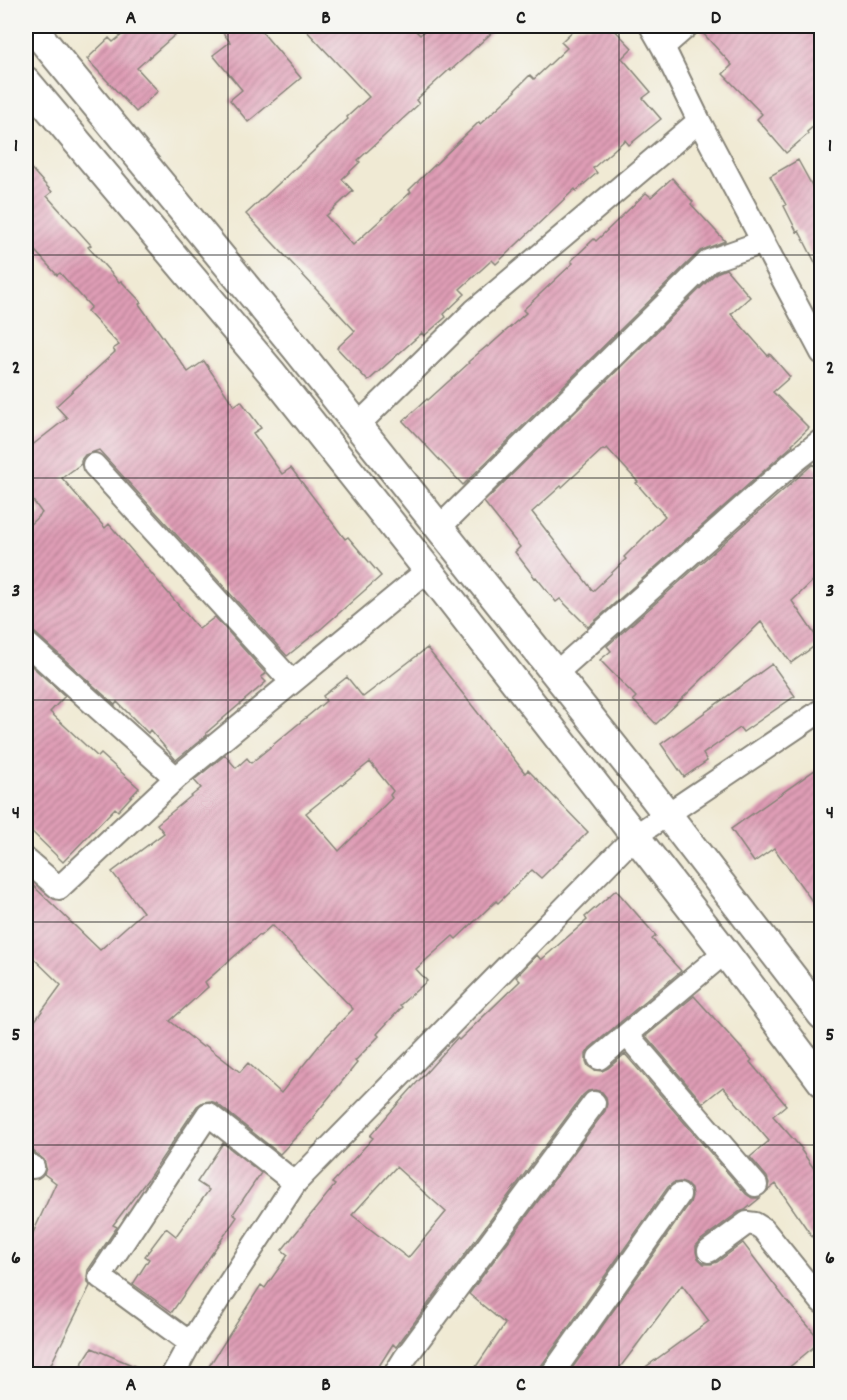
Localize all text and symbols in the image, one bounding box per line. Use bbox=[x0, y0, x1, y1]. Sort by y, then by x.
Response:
text: A bbox=[126, 5, 137, 33]
text: B bbox=[321, 5, 331, 33]
text: C bbox=[516, 5, 526, 33]
text: D bbox=[711, 5, 722, 33]
text: 1 bbox=[14, 133, 18, 161]
text: 1 bbox=[828, 133, 832, 161]
text: 2 bbox=[12, 355, 20, 383]
text: 2 bbox=[826, 355, 834, 383]
text: 3 bbox=[12, 578, 20, 606]
text: 3 bbox=[826, 578, 834, 606]
text: 4 bbox=[12, 800, 20, 828]
text: 4 bbox=[826, 800, 834, 828]
text: 5 bbox=[11, 1022, 21, 1050]
text: 5 bbox=[825, 1022, 835, 1050]
text: 6 bbox=[11, 1245, 21, 1273]
text: 6 bbox=[825, 1245, 835, 1273]
text: A bbox=[126, 1372, 137, 1400]
text: B bbox=[321, 1372, 331, 1400]
text: C bbox=[516, 1372, 526, 1400]
text: D bbox=[711, 1372, 722, 1400]

